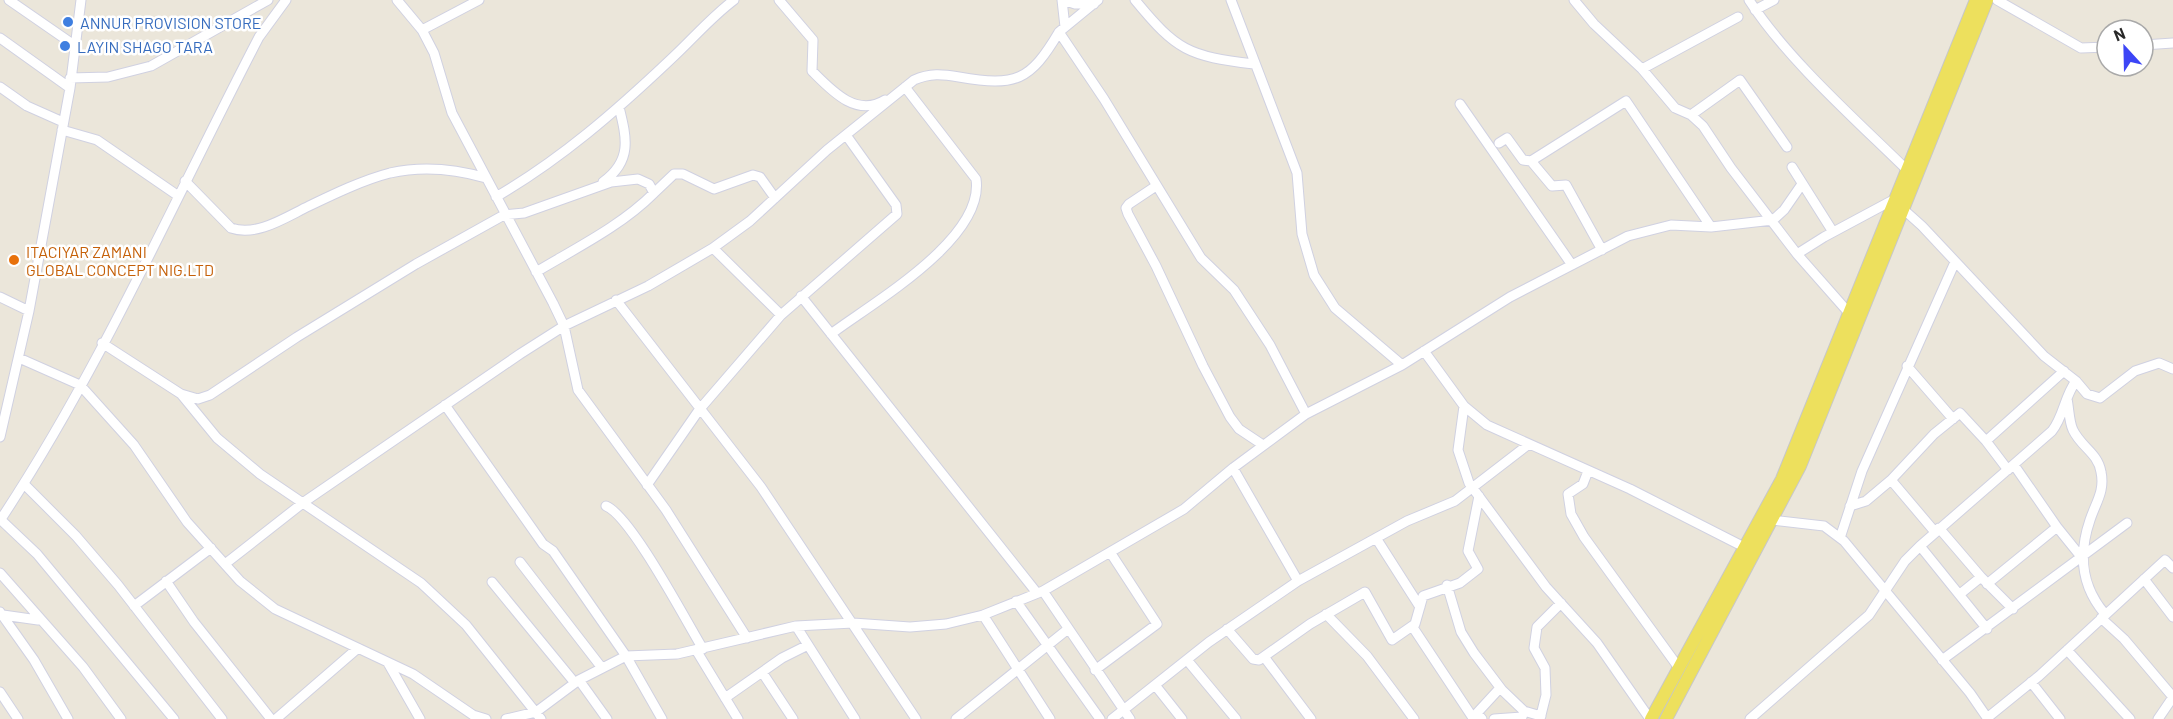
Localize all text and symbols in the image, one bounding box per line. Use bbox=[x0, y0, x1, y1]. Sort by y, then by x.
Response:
place label: ANNUR PROVISION STORE bbox=[80, 13, 261, 32]
marker: ANNUR PROVISION STORE bbox=[61, 15, 75, 29]
north arrow bbox=[2095, 18, 2155, 78]
text: N bbox=[2111, 23, 2128, 44]
place label: LAYIN SHAGO TARA bbox=[77, 37, 213, 56]
marker: LAYIN SHAGO TARA bbox=[58, 39, 72, 53]
place label: ITACIYAR ZAMANI GLOBAL CONCEPT NIG.LTD bbox=[26, 242, 214, 279]
marker: ITACIYAR ZAMANI GLOBAL CONCEPT NIG.LTD bbox=[7, 253, 21, 267]

